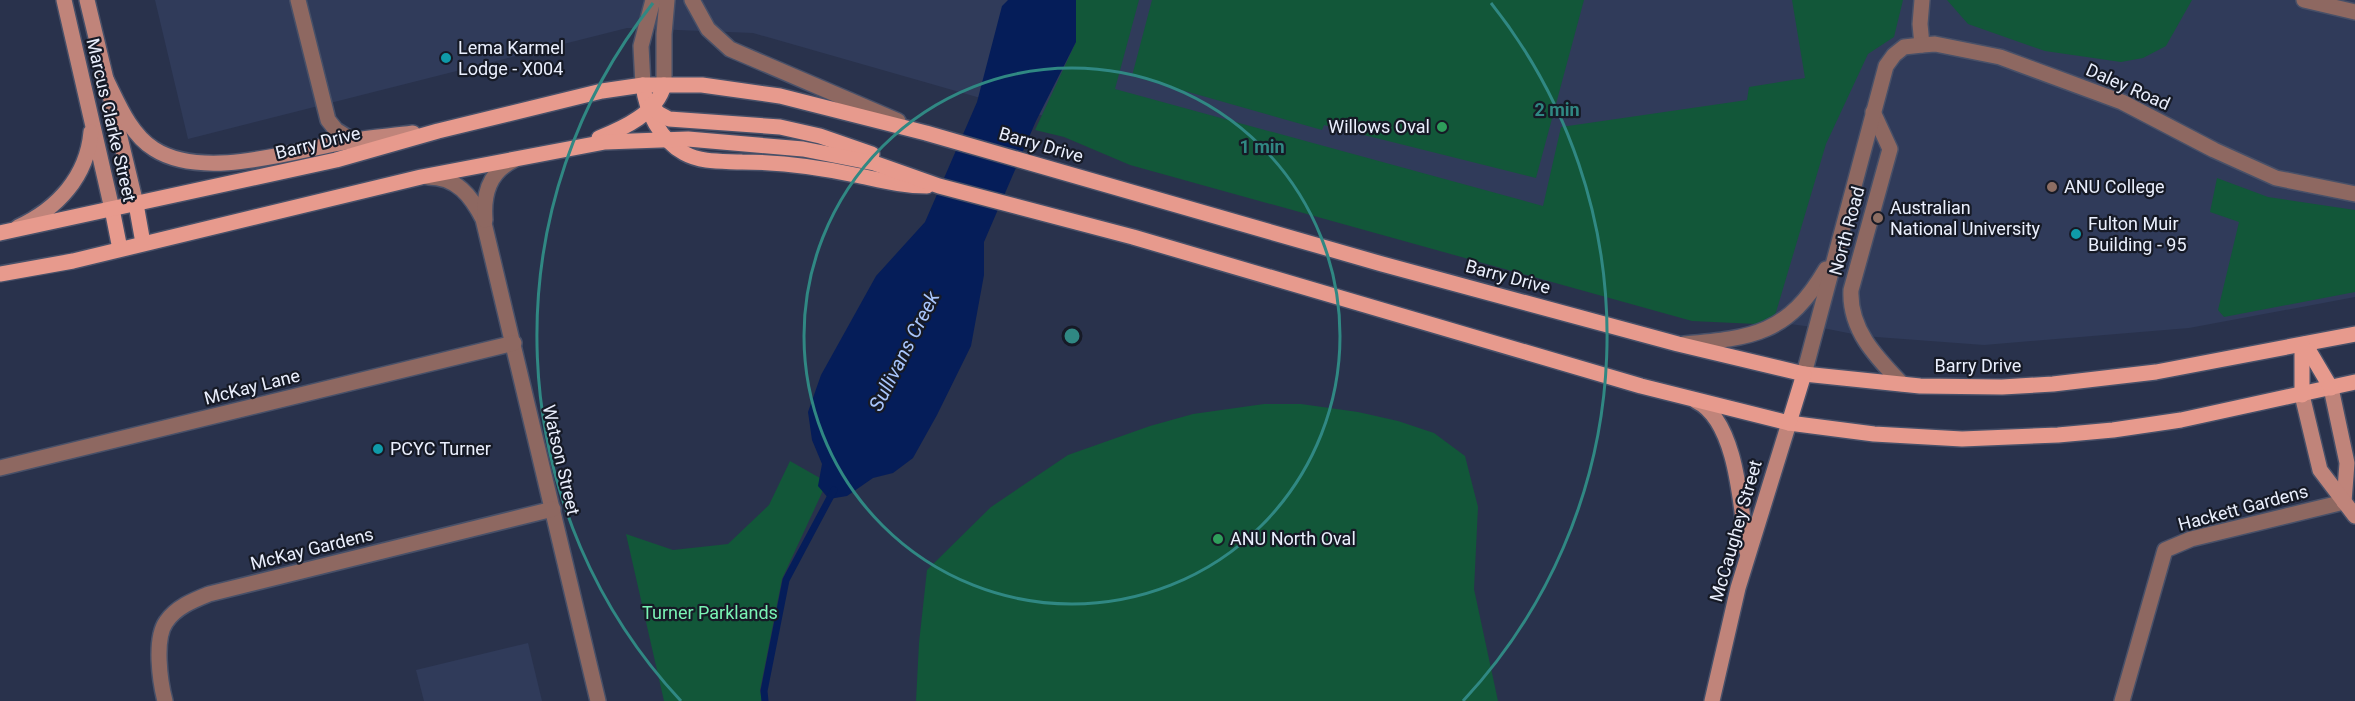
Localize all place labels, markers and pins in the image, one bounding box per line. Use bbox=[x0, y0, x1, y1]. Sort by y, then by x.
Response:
place label: Lema Karmel Lodge - X004 bbox=[458, 37, 564, 79]
marker: Lema Karmel Lodge - X004 bbox=[439, 51, 453, 65]
place label: Willows Oval bbox=[1328, 116, 1430, 137]
marker: Willows Oval bbox=[1435, 120, 1449, 134]
place label: ANU College bbox=[2064, 176, 2165, 197]
marker: ANU College bbox=[2045, 180, 2059, 194]
place label: Australian National University bbox=[1890, 197, 2041, 239]
marker: Australian National University bbox=[1871, 211, 1885, 225]
place label: Fulton Muir Building - 95 bbox=[2088, 213, 2187, 255]
marker: Fulton Muir Building - 95 bbox=[2069, 227, 2083, 241]
centre of rings bbox=[1062, 326, 1082, 346]
place label: PCYC Turner bbox=[390, 438, 491, 459]
marker: PCYC Turner bbox=[371, 442, 385, 456]
place label: ANU North Oval bbox=[1230, 528, 1356, 549]
marker: ANU North Oval bbox=[1211, 532, 1225, 546]

